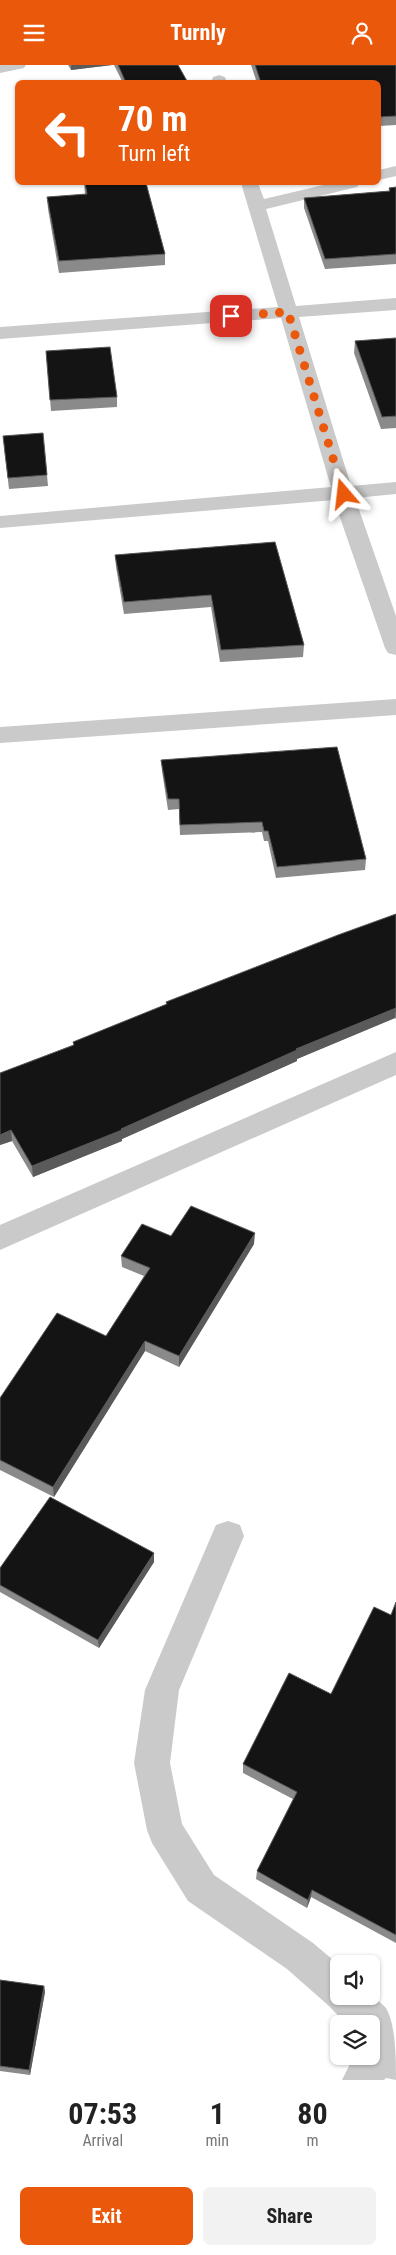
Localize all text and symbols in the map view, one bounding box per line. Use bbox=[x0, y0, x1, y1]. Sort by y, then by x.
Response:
icon: menu bbox=[20, 19, 48, 47]
icon: person bbox=[348, 19, 376, 47]
text: Turnly bbox=[170, 20, 226, 45]
text: 70 m bbox=[118, 99, 187, 140]
icon: left bbox=[35, 100, 100, 165]
text: Turn left bbox=[118, 141, 190, 166]
pin bbox=[210, 295, 252, 337]
icon: arrive bbox=[217, 302, 245, 330]
position arrow bbox=[317, 467, 369, 519]
map controls bbox=[330, 1955, 380, 2065]
button: sound bbox=[330, 1955, 380, 2005]
button: layers bbox=[330, 2015, 380, 2065]
text: 07:53 bbox=[68, 2096, 137, 2131]
text: 1 bbox=[210, 2096, 225, 2131]
text: 80 bbox=[297, 2096, 328, 2131]
text: Arrival bbox=[82, 2131, 123, 2150]
text: min bbox=[206, 2131, 229, 2150]
text: m bbox=[306, 2131, 319, 2150]
button: Exit bbox=[20, 2187, 193, 2245]
button: Share bbox=[203, 2187, 376, 2245]

